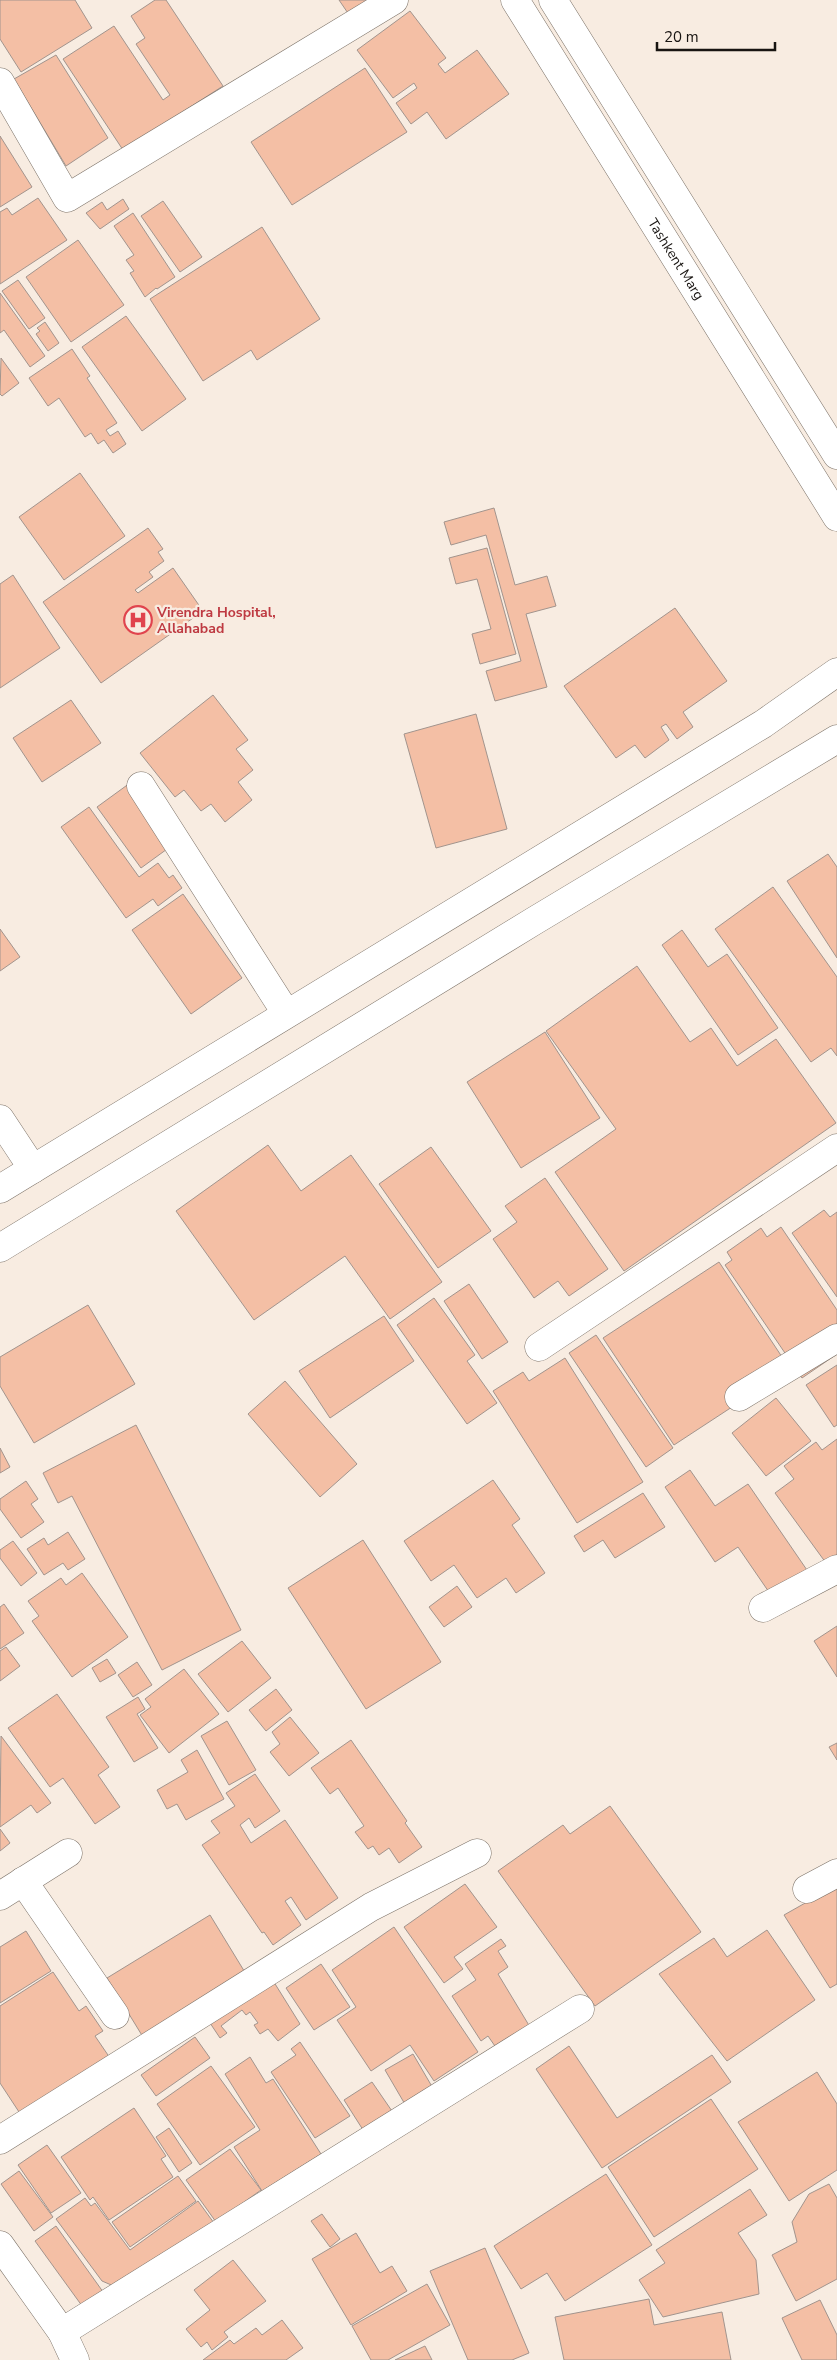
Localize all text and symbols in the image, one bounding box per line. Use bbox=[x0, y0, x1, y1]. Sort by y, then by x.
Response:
scale bar bbox=[657, 20, 774, 52]
text: 20 m bbox=[664, 27, 699, 47]
street label: Tashkent Marg bbox=[644, 214, 709, 303]
place label: Virendra Hospital, Allahabad bbox=[156, 603, 276, 638]
hospital icon: Virendra Hospital, Allahabad bbox=[123, 605, 153, 635]

